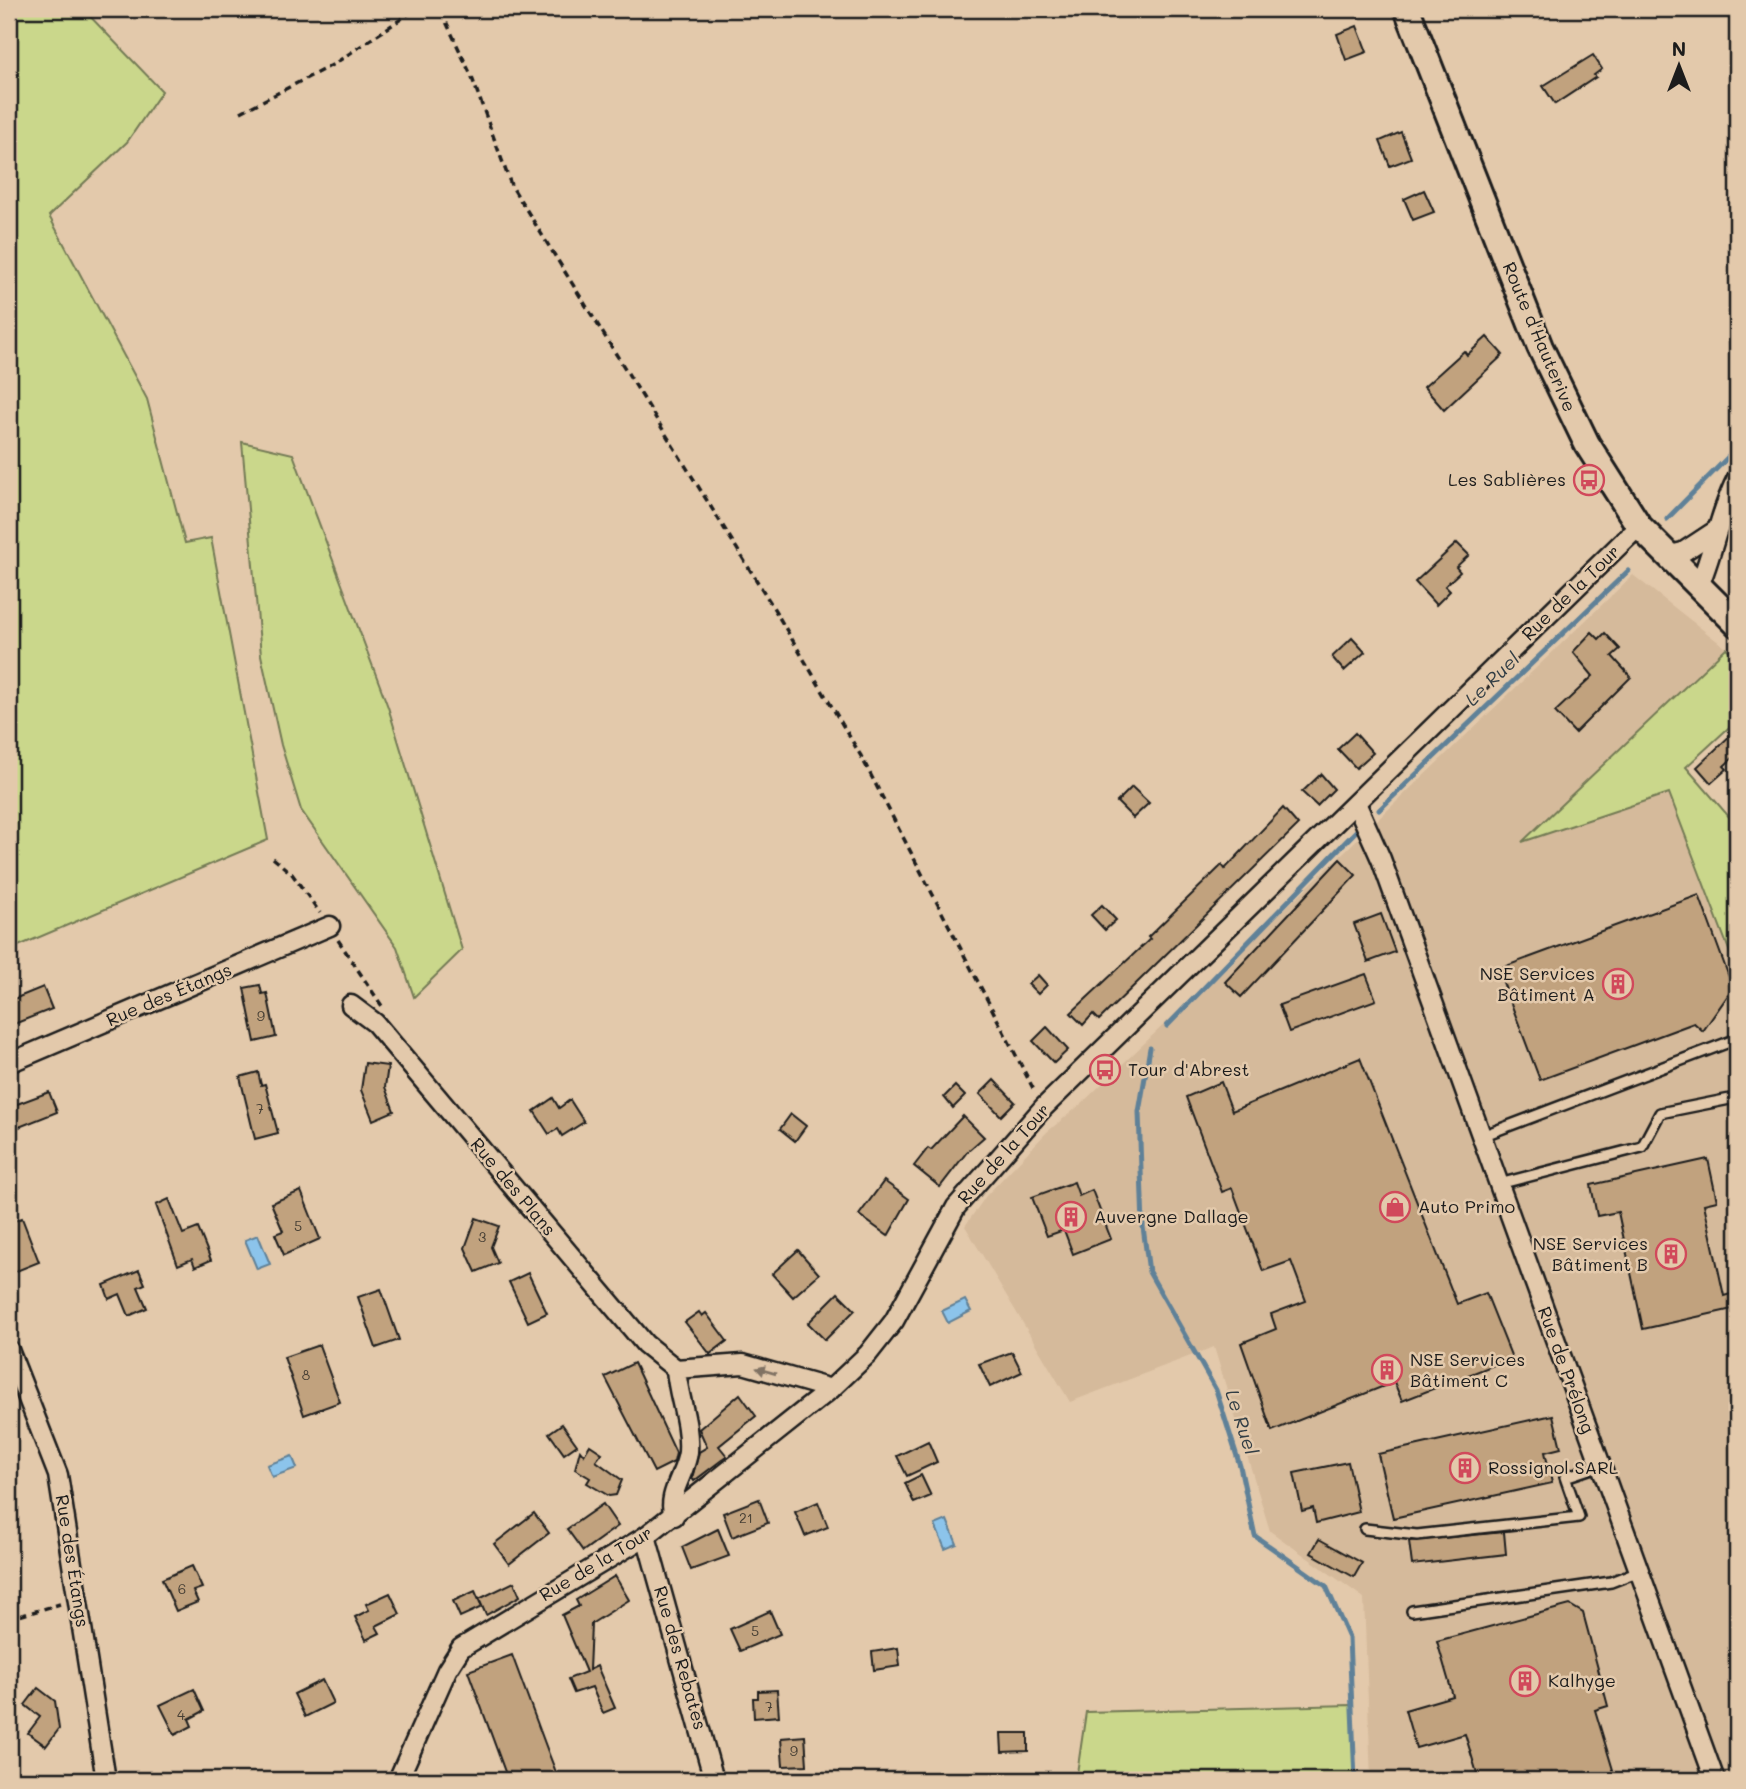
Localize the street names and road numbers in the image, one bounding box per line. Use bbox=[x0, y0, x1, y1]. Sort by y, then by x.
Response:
street label: Route d'Hauterive bbox=[1498, 258, 1582, 415]
street label: Rue de la Tour bbox=[1516, 539, 1625, 645]
street label: Rue des Étangs bbox=[102, 957, 235, 1031]
street label: Rue de la Tour bbox=[952, 1098, 1055, 1209]
street label: Rue des Plans bbox=[466, 1132, 562, 1240]
street label: Rue de Prélong bbox=[1533, 1303, 1601, 1436]
street label: Rue des Étangs bbox=[51, 1493, 95, 1629]
street label: Rue de la Tour bbox=[535, 1520, 656, 1606]
street label: Rue des Rebates bbox=[649, 1583, 713, 1732]

